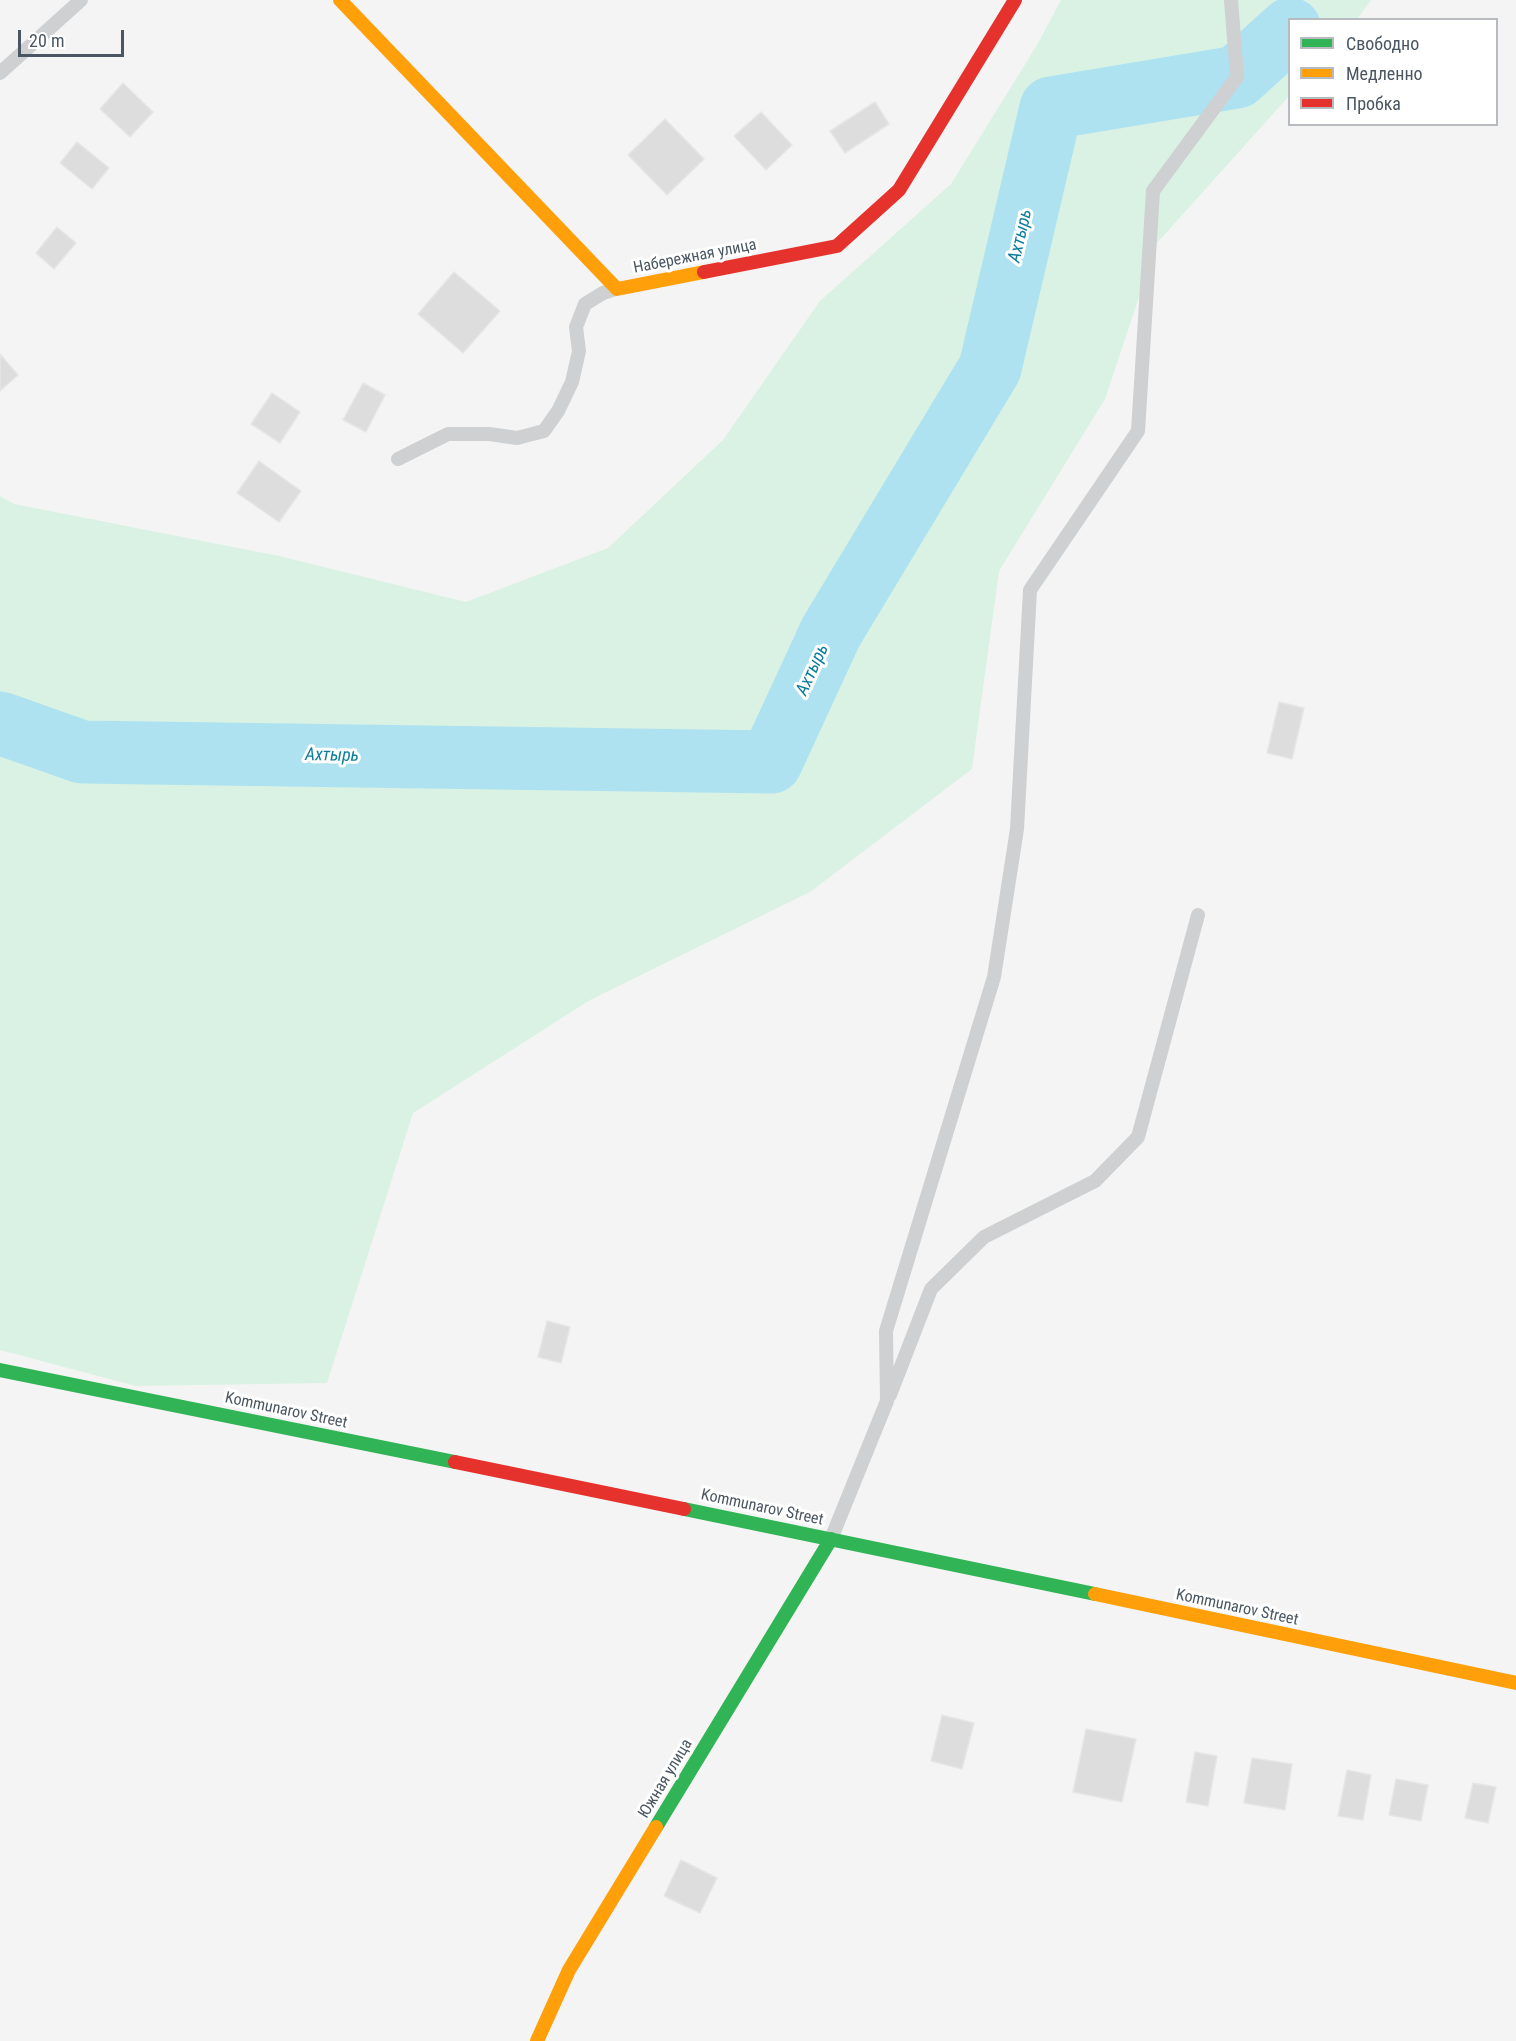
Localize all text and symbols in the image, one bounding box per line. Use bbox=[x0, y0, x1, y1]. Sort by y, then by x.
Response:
scale bar bbox=[21, 18, 128, 56]
legend bbox=[1288, 18, 1498, 126]
text: 20 m bbox=[29, 30, 64, 51]
text: Свободно bbox=[1346, 33, 1419, 54]
text: Медленно bbox=[1346, 63, 1423, 84]
text: Пробка bbox=[1346, 93, 1401, 114]
water label: Ахтырь bbox=[1004, 207, 1038, 265]
street label: Набережная улица bbox=[632, 236, 758, 278]
water label: Ахтырь bbox=[792, 641, 834, 699]
water label: Ахтырь bbox=[305, 745, 359, 767]
street label: Kommunarov Street bbox=[223, 1389, 349, 1433]
street label: Kommunarov Street bbox=[699, 1486, 825, 1530]
street label: Kommunarov Street bbox=[1174, 1586, 1300, 1630]
street label: Южная улица bbox=[635, 1736, 697, 1822]

